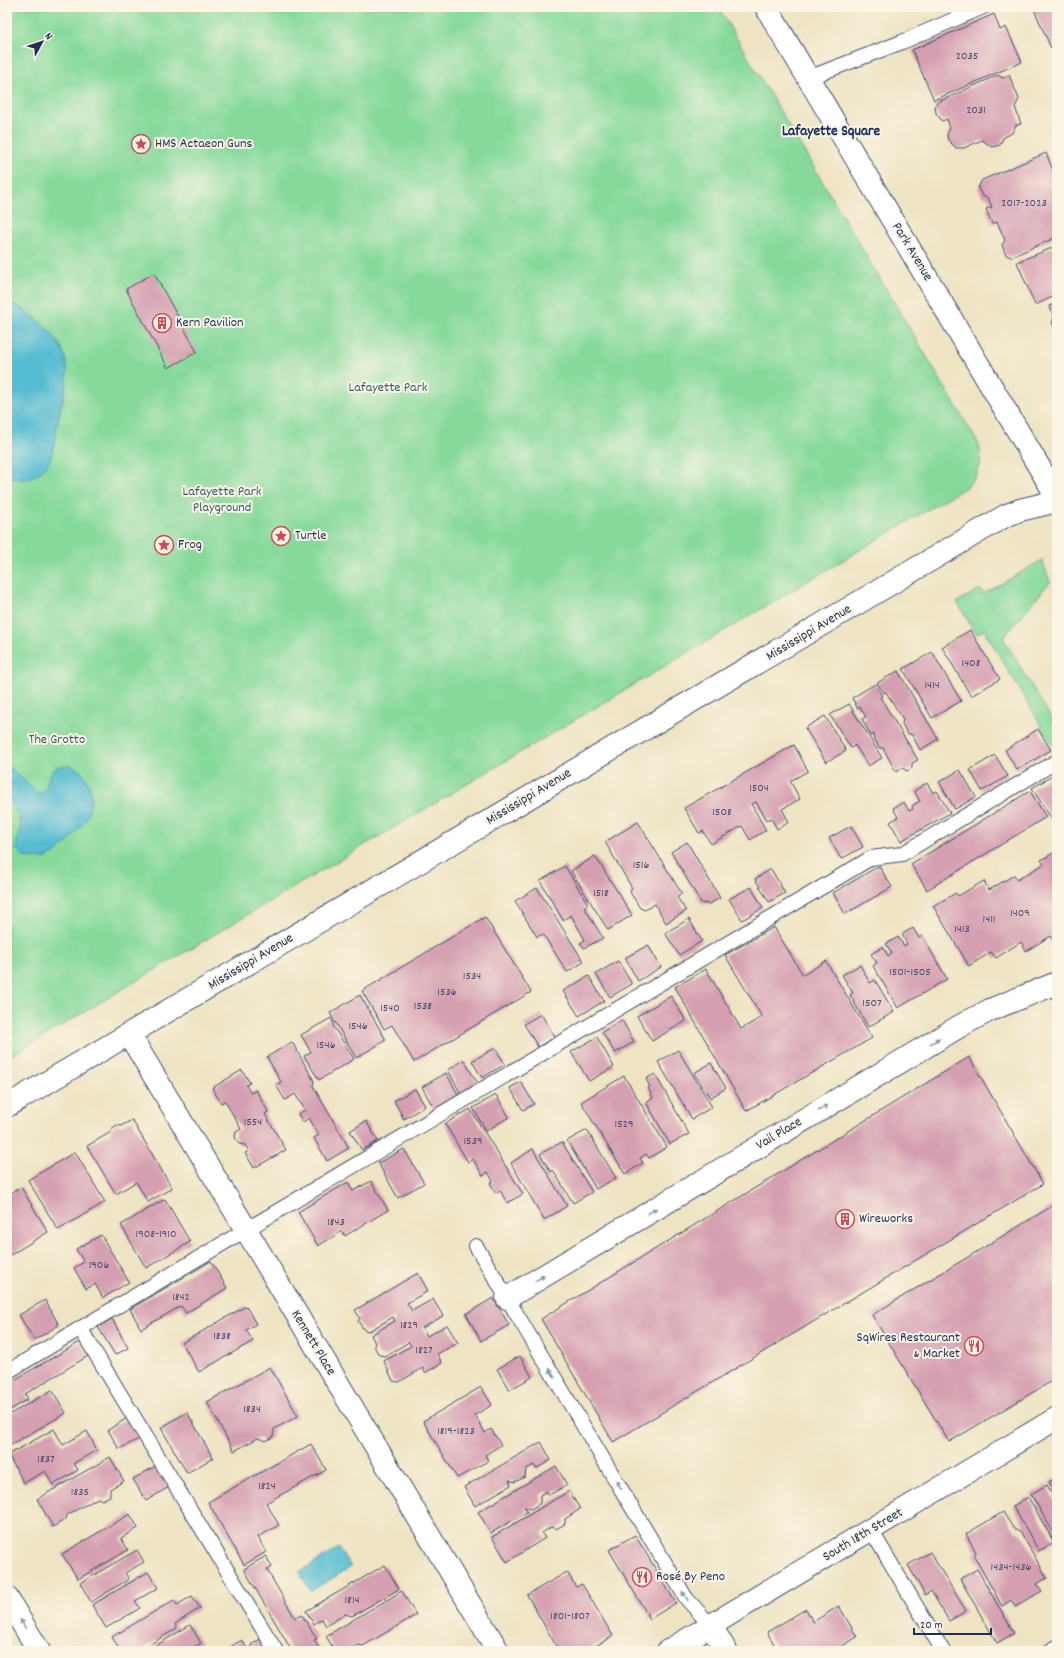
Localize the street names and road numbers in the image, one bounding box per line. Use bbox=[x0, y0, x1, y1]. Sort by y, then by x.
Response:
street label: Park Avenue bbox=[887, 219, 937, 285]
street label: Mississippi Avenue bbox=[763, 600, 855, 666]
street label: Mississippi Avenue bbox=[483, 764, 575, 830]
street label: Mississippi Avenue bbox=[205, 929, 297, 995]
street label: Vail Place bbox=[752, 1112, 806, 1156]
street label: Kennett Place bbox=[286, 1306, 340, 1380]
street label: South 18th Street bbox=[819, 1503, 907, 1567]

